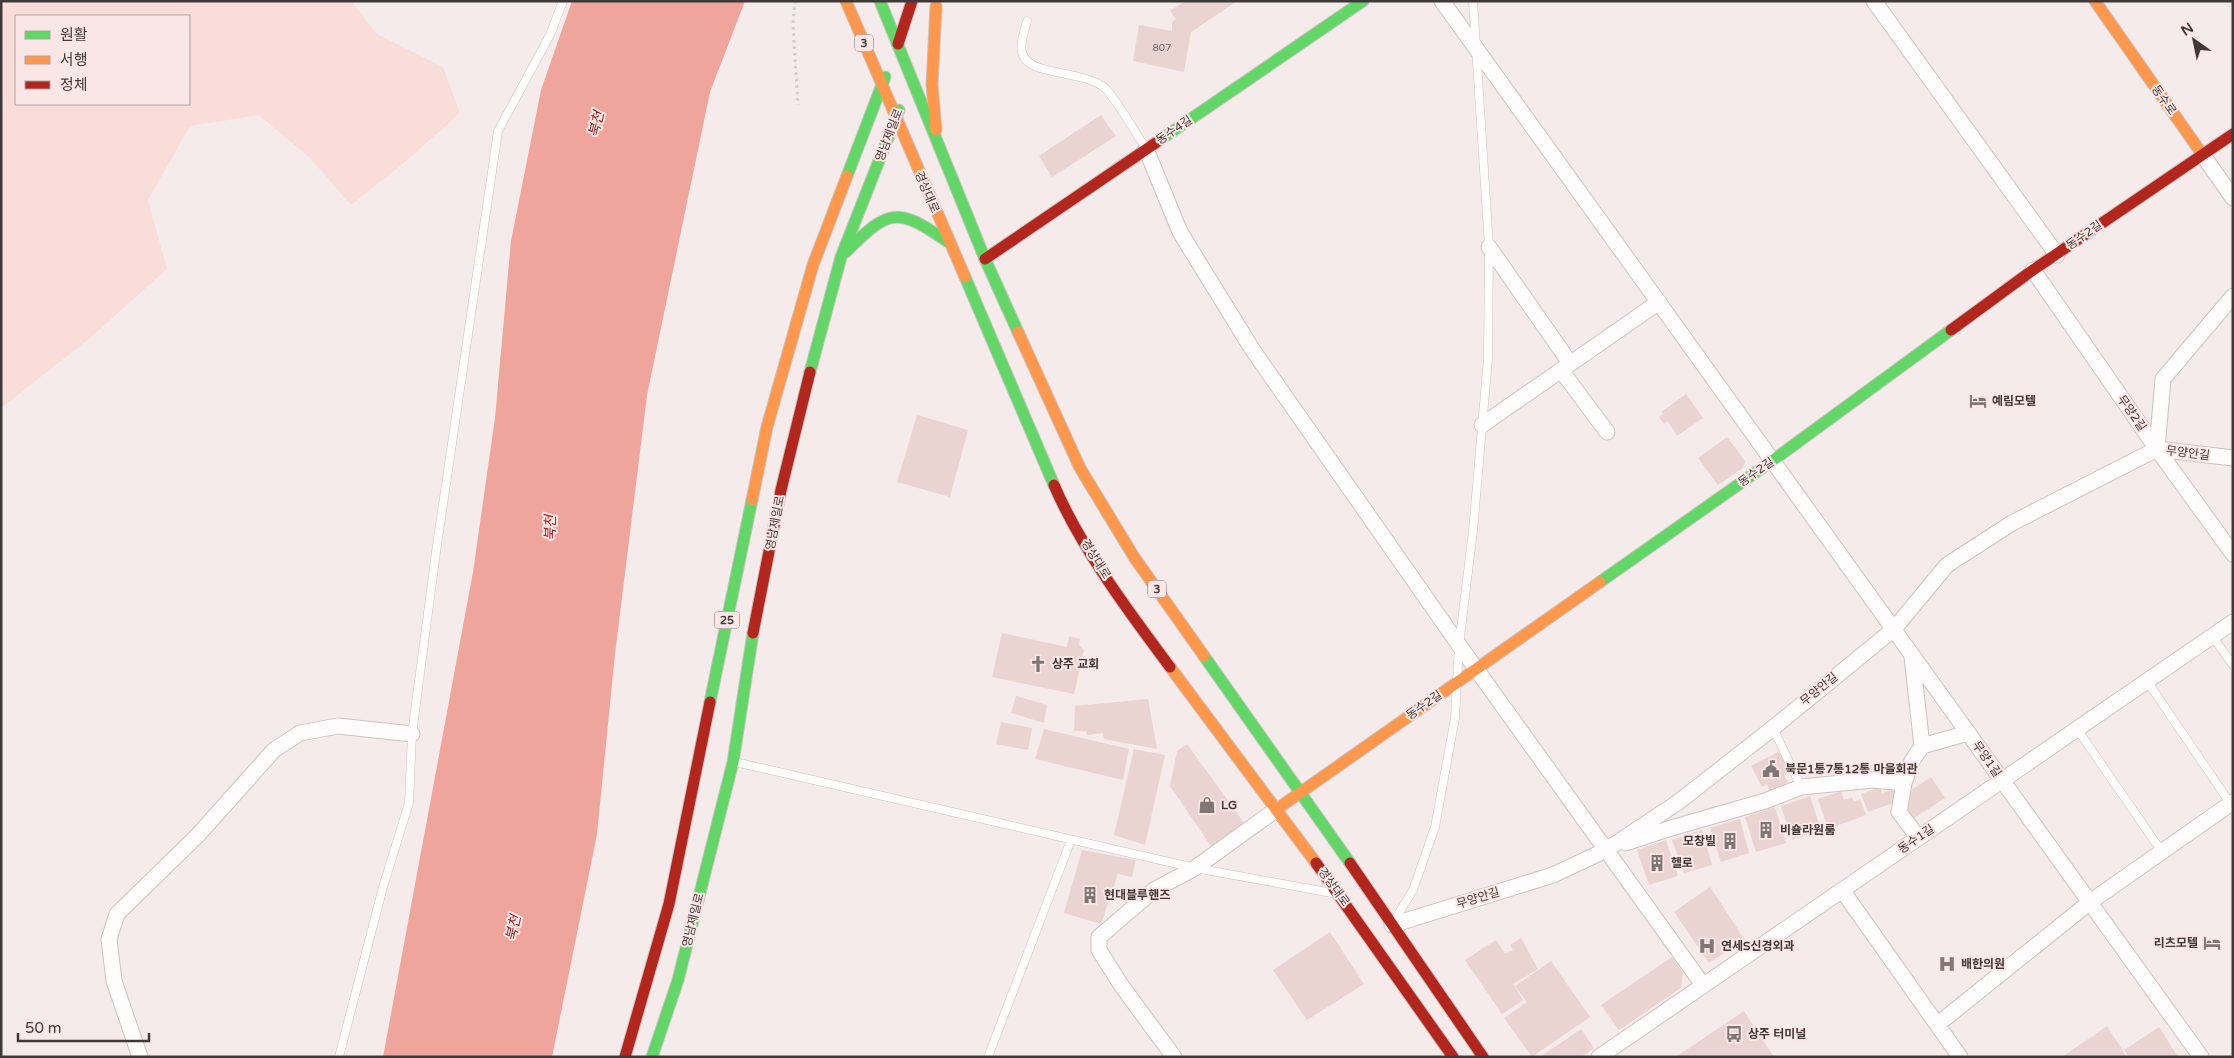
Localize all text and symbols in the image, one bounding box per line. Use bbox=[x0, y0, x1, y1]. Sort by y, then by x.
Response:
legend bbox=[15, 15, 190, 105]
north arrow bbox=[2169, 15, 2219, 65]
text: N bbox=[2178, 19, 2197, 40]
text: 원활 bbox=[60, 26, 88, 44]
road number: 3 bbox=[855, 34, 873, 52]
house number: 807 bbox=[1153, 42, 1171, 54]
text: 서행 bbox=[60, 51, 88, 69]
text: 정체 bbox=[60, 76, 88, 94]
street label: 동수로 bbox=[2149, 82, 2179, 118]
street label: 영남제일로 bbox=[873, 107, 905, 163]
water label: 북천 bbox=[585, 108, 608, 139]
street label: 동수4길 bbox=[1153, 113, 1195, 147]
street label: 경상대로 bbox=[912, 169, 942, 215]
street label: 동수2길 bbox=[2063, 218, 2105, 252]
hotel icon: 예림모텔 bbox=[1968, 391, 1988, 411]
street label: 무양2길 bbox=[2115, 392, 2149, 434]
place label: 예림모텔 bbox=[1992, 394, 2036, 408]
street label: 무양안길 bbox=[2165, 443, 2211, 463]
street label: 동수2길 bbox=[1735, 455, 1777, 489]
street label: 영남제일로 bbox=[763, 495, 787, 551]
water label: 북천 bbox=[542, 514, 559, 541]
street label: 경상대로 bbox=[1078, 537, 1114, 581]
road number: 3 bbox=[1148, 580, 1166, 598]
road number: 25 bbox=[714, 612, 740, 628]
church icon: 상주 교회 bbox=[1028, 654, 1048, 674]
place label: 상주 교회 bbox=[1052, 657, 1099, 671]
street label: 무양안길 bbox=[1797, 670, 1841, 708]
street label: 동수2길 bbox=[1403, 688, 1445, 722]
street label: 무양1길 bbox=[1970, 738, 2004, 780]
public building icon: 북문1통7통12통 마을회관 bbox=[1761, 759, 1781, 779]
place label: 북문1통7통12통 마을회관 bbox=[1785, 762, 1918, 776]
shop icon: LG bbox=[1197, 795, 1217, 815]
place label: LG bbox=[1221, 798, 1237, 812]
building icon: 비숄라원룸 bbox=[1756, 820, 1776, 840]
street label: 동수1길 bbox=[1895, 822, 1937, 856]
place label: 비숄라원룸 bbox=[1780, 823, 1835, 837]
building icon: 모창빌 bbox=[1720, 831, 1740, 851]
place label: 모창빌 bbox=[1683, 834, 1716, 848]
building icon: 헬로 bbox=[1647, 853, 1667, 873]
place label: 헬로 bbox=[1671, 856, 1693, 870]
street label: 경상대로 bbox=[1315, 865, 1353, 909]
building icon: 현대블루핸즈 bbox=[1080, 885, 1100, 905]
street label: 무양안길 bbox=[1455, 885, 1501, 911]
place label: 현대블루핸즈 bbox=[1104, 888, 1170, 902]
street label: 영남제일로 bbox=[680, 892, 706, 948]
water label: 북천 bbox=[502, 913, 525, 943]
hotel icon: 리츠모텔 bbox=[2202, 933, 2222, 953]
hospital icon: 연세S신경외과 bbox=[1697, 936, 1717, 956]
place label: 리츠모텔 bbox=[2154, 936, 2198, 950]
place label: 연세S신경외과 bbox=[1721, 939, 1795, 953]
hospital icon: 배한의원 bbox=[1937, 954, 1957, 974]
place label: 배한의원 bbox=[1961, 957, 2005, 971]
scale bar bbox=[18, 1010, 149, 1042]
text: 50 m bbox=[25, 1019, 62, 1037]
bus stop icon: 상주 터미널 bbox=[1724, 1024, 1744, 1044]
place label: 상주 터미널 bbox=[1748, 1027, 1806, 1041]

